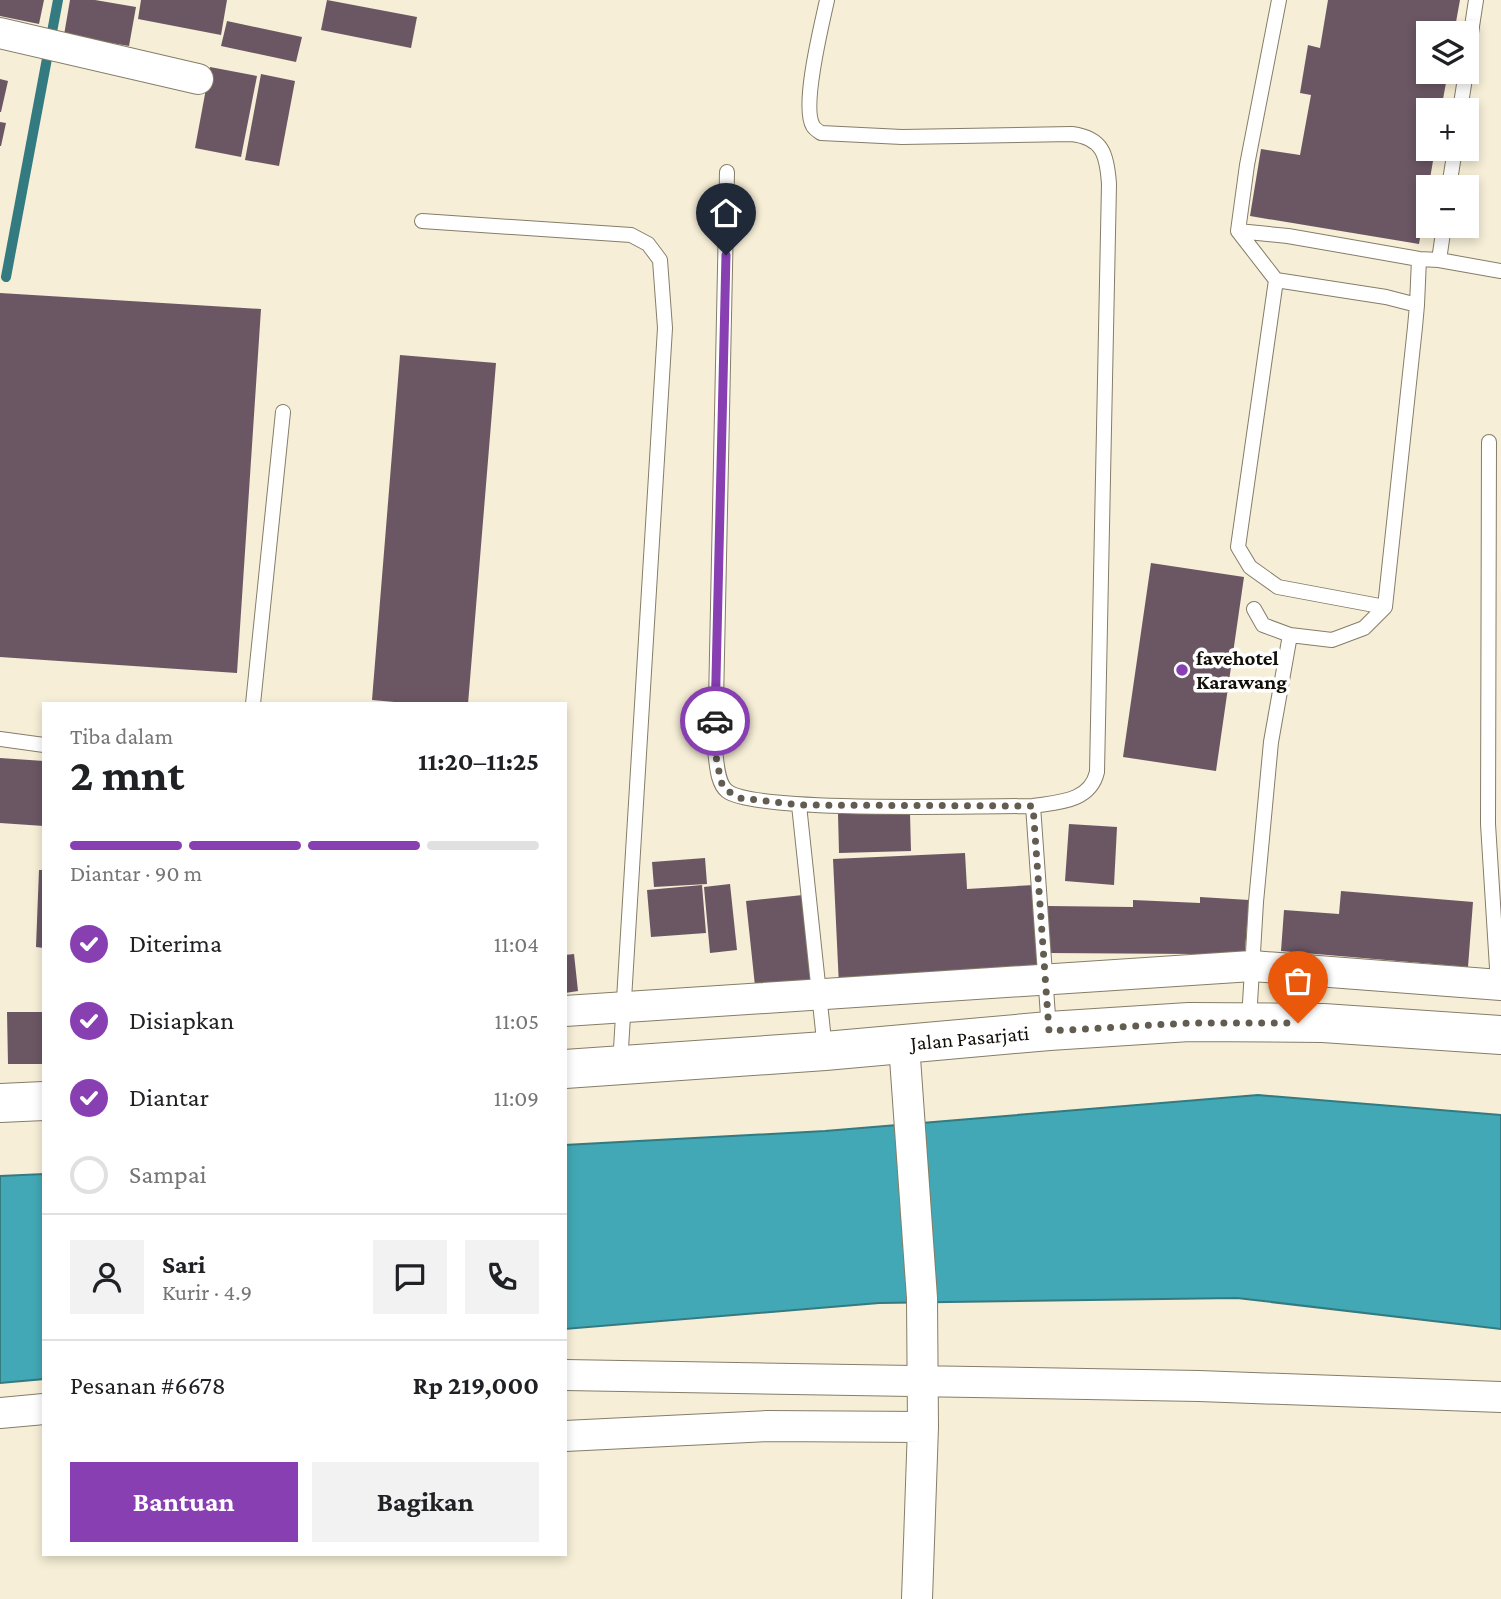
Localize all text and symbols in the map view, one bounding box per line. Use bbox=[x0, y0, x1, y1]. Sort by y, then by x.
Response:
map controls bbox=[1416, 21, 1479, 238]
button: layers bbox=[1416, 21, 1479, 84]
button: + bbox=[1416, 98, 1479, 161]
button: − bbox=[1416, 175, 1479, 238]
pin bbox=[696, 183, 756, 255]
icon: home bbox=[707, 194, 745, 232]
place label: favehotel Karawang bbox=[1196, 646, 1287, 694]
marker: favehotel Karawang bbox=[1174, 662, 1190, 678]
courier bbox=[680, 686, 750, 756]
icon: car bbox=[696, 702, 734, 740]
text: Tiba dalam bbox=[70, 723, 173, 749]
text: 11:20–11:25 bbox=[418, 747, 539, 776]
text: 2 mnt bbox=[70, 749, 184, 800]
text: Diantar · 90 m bbox=[70, 860, 202, 886]
icon: check bbox=[70, 925, 108, 963]
text: Diterima bbox=[129, 929, 222, 958]
text: 11:04 bbox=[494, 931, 539, 957]
pin bbox=[1268, 951, 1328, 1023]
icon: bag bbox=[1279, 962, 1317, 1000]
icon: check bbox=[70, 1002, 108, 1040]
text: Disiapkan bbox=[129, 1006, 234, 1035]
text: 11:05 bbox=[495, 1008, 539, 1034]
street label: Jalan Pasarjati bbox=[907, 1021, 1031, 1056]
icon: check bbox=[70, 1079, 108, 1117]
text: Diantar bbox=[129, 1083, 209, 1112]
text: 11:09 bbox=[494, 1085, 539, 1111]
text: Sampai bbox=[129, 1160, 207, 1189]
button: person bbox=[70, 1240, 144, 1314]
button: chat bbox=[373, 1240, 447, 1314]
button: phone bbox=[465, 1240, 539, 1314]
text: Sari bbox=[162, 1250, 206, 1279]
text: Kurir · 4.9 bbox=[162, 1279, 252, 1305]
text: Pesanan #6678 bbox=[70, 1371, 226, 1400]
text: Rp 219,000 bbox=[413, 1371, 539, 1400]
button: Bantuan bbox=[70, 1462, 298, 1542]
button: Bagikan bbox=[312, 1462, 539, 1542]

